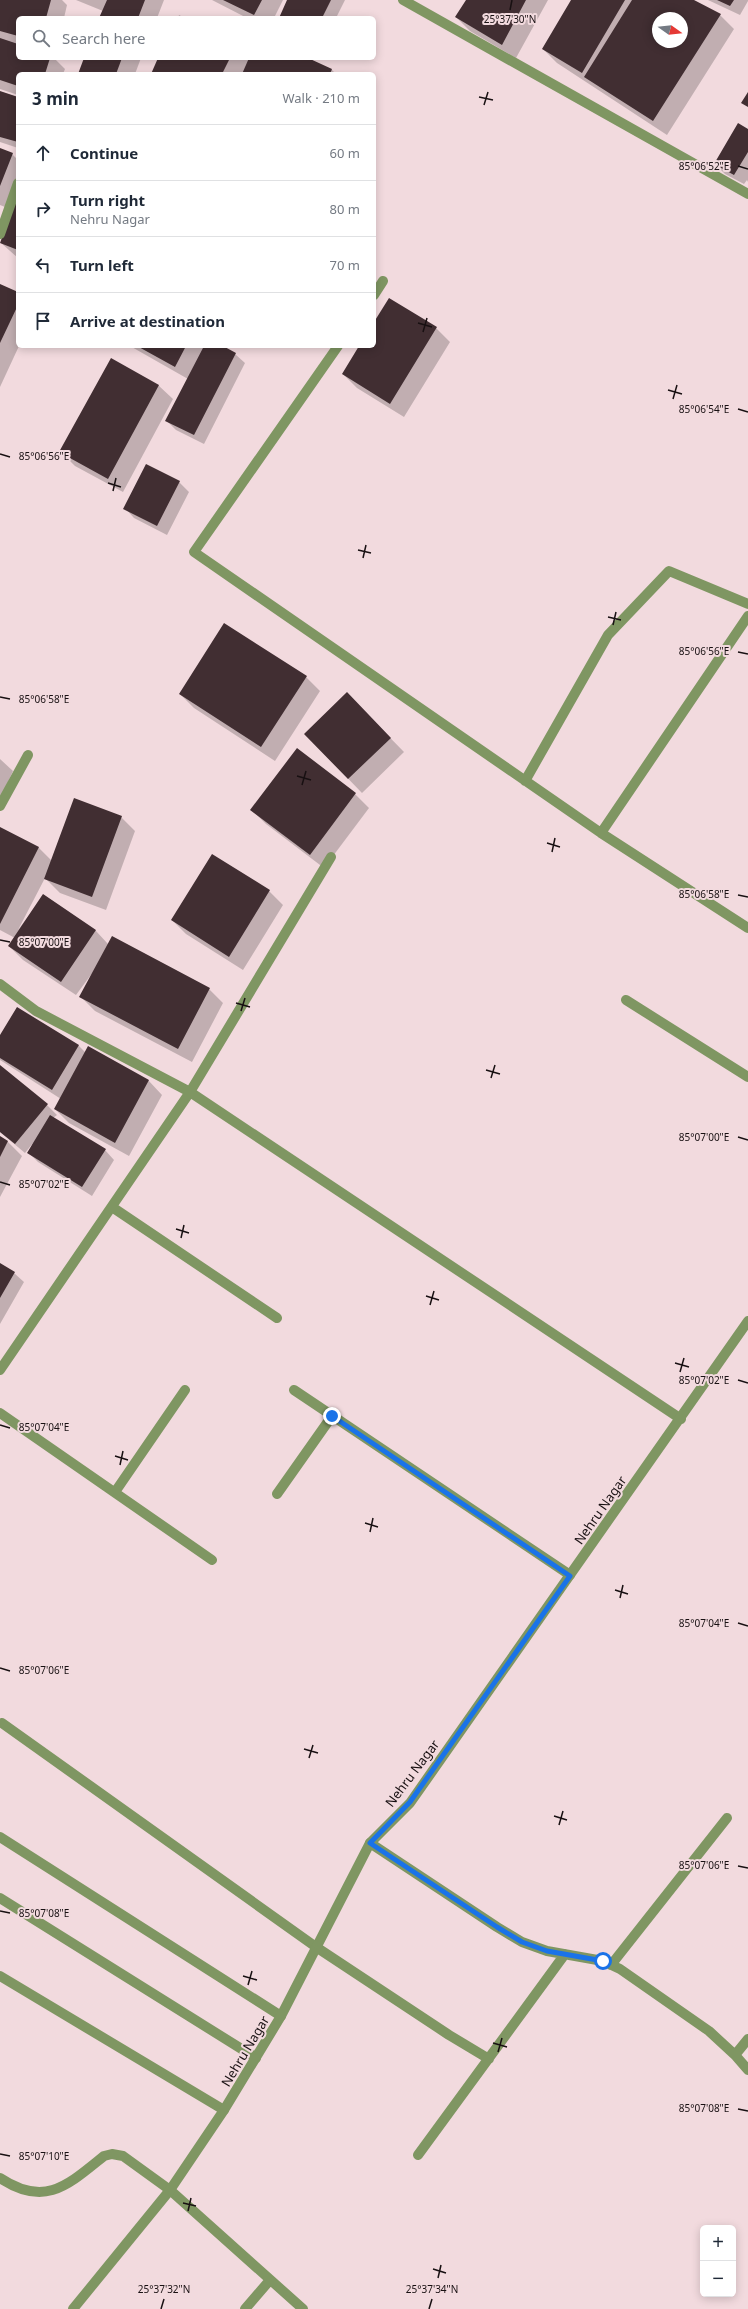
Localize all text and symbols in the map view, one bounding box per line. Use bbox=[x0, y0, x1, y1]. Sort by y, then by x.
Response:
text: 25°37'30"N bbox=[484, 12, 536, 26]
north arrow bbox=[652, 12, 688, 48]
search box bbox=[16, 16, 376, 60]
icon: search bbox=[30, 27, 52, 49]
text: Search here bbox=[62, 28, 145, 48]
text: 3 min bbox=[32, 87, 79, 110]
text: Walk · 210 m bbox=[282, 89, 360, 107]
icon: ahead bbox=[32, 142, 54, 164]
text: Continue bbox=[70, 143, 138, 163]
text: 60 m bbox=[330, 144, 360, 162]
text: 85°06'52"E bbox=[679, 159, 729, 173]
text: Turn right bbox=[70, 190, 145, 210]
icon: right bbox=[32, 198, 54, 220]
text: 80 m bbox=[330, 200, 360, 218]
text: Nehru Nagar bbox=[70, 210, 150, 228]
icon: left bbox=[32, 254, 54, 276]
text: Turn left bbox=[70, 255, 134, 275]
text: 70 m bbox=[330, 256, 360, 274]
icon: arrive bbox=[32, 310, 54, 332]
text: Arrive at destination bbox=[70, 311, 225, 331]
text: 85°06'54"E bbox=[679, 402, 729, 416]
text: 85°06'56"E bbox=[19, 449, 69, 463]
text: 85°06'56"E bbox=[679, 644, 729, 658]
text: 85°06'58"E bbox=[19, 692, 69, 706]
text: 85°06'58"E bbox=[679, 887, 729, 901]
text: 85°07'00"E bbox=[19, 935, 69, 949]
text: 85°07'00"E bbox=[679, 1130, 729, 1144]
text: 85°07'02"E bbox=[19, 1177, 69, 1191]
text: 85°07'02"E bbox=[679, 1373, 729, 1387]
route end bbox=[323, 1407, 341, 1425]
text: 85°07'04"E bbox=[19, 1420, 69, 1434]
street label: Nehru Nagar bbox=[570, 1472, 631, 1548]
text: 85°07'04"E bbox=[679, 1616, 729, 1630]
text: 85°07'06"E bbox=[19, 1663, 69, 1677]
street label: Nehru Nagar bbox=[381, 1735, 444, 1810]
text: 85°07'06"E bbox=[679, 1858, 729, 1872]
text: 85°07'08"E bbox=[19, 1906, 69, 1920]
route start bbox=[594, 1952, 612, 1970]
street label: Nehru Nagar bbox=[217, 2012, 274, 2090]
text: 85°07'08"E bbox=[679, 2101, 729, 2115]
text: 85°07'10"E bbox=[19, 2149, 69, 2163]
map controls bbox=[700, 2225, 736, 2297]
button: + bbox=[700, 2225, 736, 2261]
button: − bbox=[700, 2261, 736, 2297]
text: 25°37'32"N bbox=[138, 2282, 190, 2296]
text: 25°37'34"N bbox=[406, 2282, 458, 2296]

